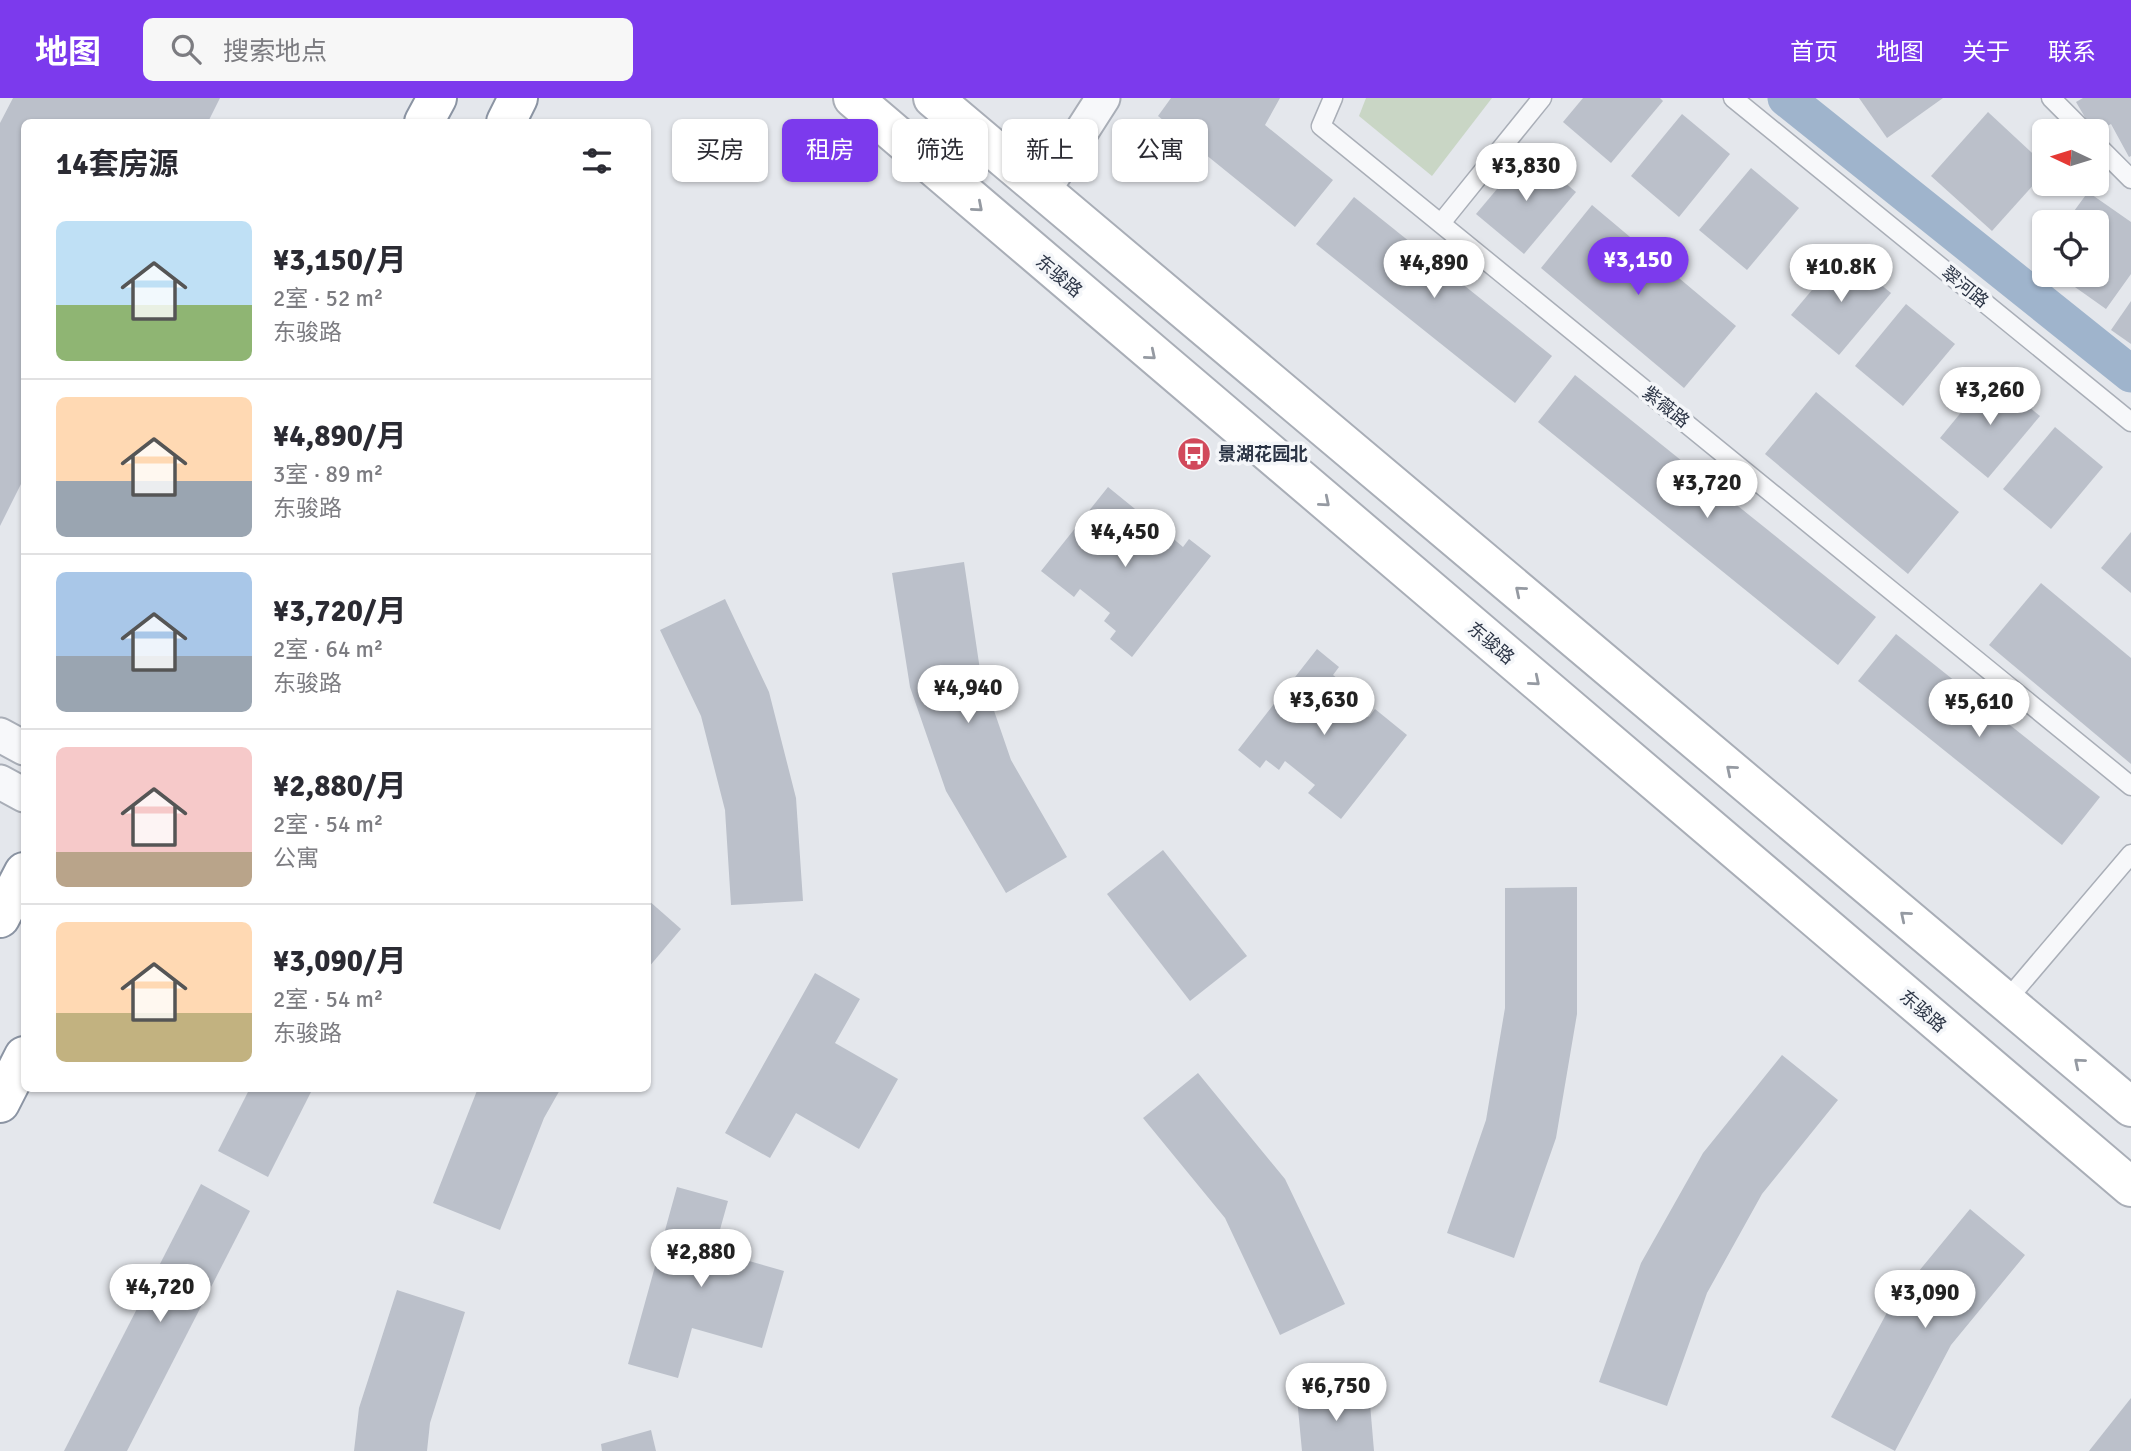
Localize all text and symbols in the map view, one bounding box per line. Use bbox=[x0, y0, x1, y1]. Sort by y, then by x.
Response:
search box bbox=[143, 18, 633, 81]
icon: search bbox=[167, 30, 205, 68]
text: 地图 bbox=[35, 32, 101, 73]
text: 搜索地点 bbox=[223, 36, 327, 68]
text: 首页 bbox=[1790, 37, 1838, 67]
text: 地图 bbox=[1876, 37, 1924, 67]
text: 关于 bbox=[1962, 37, 2010, 67]
text: 联系 bbox=[2048, 37, 2096, 67]
chip: 买房 bbox=[672, 119, 768, 182]
chip: 租房 bbox=[782, 119, 878, 182]
chip: 筛选 bbox=[892, 119, 988, 182]
chip: 新上 bbox=[1002, 119, 1098, 182]
chip: 公寓 bbox=[1112, 119, 1208, 182]
north arrow bbox=[2032, 119, 2109, 196]
map controls bbox=[2032, 119, 2109, 287]
icon: filters bbox=[578, 142, 616, 180]
pin: ¥3,830 bbox=[1469, 144, 1583, 203]
text: 14套房源 bbox=[56, 146, 178, 183]
text: ¥3,830 bbox=[1492, 151, 1560, 180]
one-way arrow bbox=[970, 199, 983, 211]
button: locate bbox=[2032, 210, 2109, 287]
pin: ¥3,150 bbox=[1581, 238, 1695, 297]
pin: ¥4,890 bbox=[1377, 240, 1491, 300]
text: ¥3,150/月 bbox=[273, 242, 406, 279]
pin: ¥10.8K bbox=[1784, 244, 1898, 304]
text: ¥3,150 bbox=[1604, 245, 1672, 274]
text: ¥4,890 bbox=[1400, 248, 1468, 277]
icon: home bbox=[112, 249, 196, 333]
street label: 东骏路 bbox=[1031, 250, 1087, 302]
text: ¥10.8K bbox=[1806, 252, 1876, 281]
street label: 翠河路 bbox=[1937, 261, 1993, 313]
text: 2室 · 52 m² bbox=[273, 284, 383, 313]
text: 东骏路 bbox=[273, 318, 342, 347]
one-way arrow bbox=[1144, 346, 1156, 359]
pin: ¥3,260 bbox=[1933, 368, 2047, 427]
text: ¥3,260 bbox=[1956, 375, 2024, 404]
street label: 紫薇路 bbox=[1638, 381, 1694, 433]
text: ¥4,890/月 bbox=[273, 418, 406, 455]
icon: home bbox=[112, 425, 196, 509]
bus stop icon: 景湖花园北 bbox=[1175, 435, 1213, 473]
place label: 景湖花园北 bbox=[1218, 443, 1308, 465]
text: 3室 · 89 m² bbox=[273, 460, 383, 489]
pin: ¥3,720 bbox=[1650, 460, 1764, 520]
text: ¥3,720 bbox=[1673, 468, 1741, 497]
text: 东骏路 bbox=[273, 494, 342, 523]
one-way arrow bbox=[1316, 494, 1329, 506]
pin: ¥4,450 bbox=[1068, 510, 1182, 569]
text: ¥4,450 bbox=[1091, 517, 1159, 546]
one-way arrow bbox=[1515, 587, 1527, 600]
text: ¥3,720/月 bbox=[273, 593, 406, 630]
icon: home bbox=[112, 600, 196, 684]
street label: 东骏路 bbox=[1463, 617, 1519, 669]
text: 2室 · 64 m² bbox=[273, 635, 383, 664]
pin: ¥4,940 bbox=[911, 666, 1025, 725]
text: 东骏路 bbox=[273, 669, 342, 698]
text: ¥4,940 bbox=[934, 673, 1002, 702]
one-way arrow bbox=[1527, 673, 1540, 685]
pin: ¥3,630 bbox=[1267, 678, 1381, 737]
pin: ¥5,610 bbox=[1922, 680, 2036, 739]
text: ¥3,630 bbox=[1290, 685, 1358, 714]
text: ¥5,610 bbox=[1945, 687, 2013, 716]
one-way arrow bbox=[1726, 766, 1739, 778]
text: ¥2,880/月 bbox=[273, 768, 406, 805]
icon: home bbox=[112, 775, 196, 859]
text: 2室 · 54 m² bbox=[273, 810, 383, 839]
text: 公寓 bbox=[273, 844, 319, 873]
one-way arrow bbox=[1900, 912, 1913, 924]
text: ¥3,090/月 bbox=[273, 943, 406, 980]
icon: home bbox=[112, 950, 196, 1034]
text: 2室 · 54 m² bbox=[273, 985, 383, 1014]
street label: 东骏路 bbox=[1895, 985, 1951, 1037]
text: 东骏路 bbox=[273, 1019, 342, 1048]
one-way arrow bbox=[2074, 1059, 2087, 1071]
pin: ¥2,880 bbox=[644, 1230, 758, 1289]
text: ¥2,880 bbox=[667, 1237, 735, 1266]
pin: ¥4,720 bbox=[103, 1264, 217, 1324]
pin: ¥3,090 bbox=[1868, 1270, 1982, 1330]
text: ¥4,720 bbox=[126, 1272, 194, 1301]
text: ¥3,090 bbox=[1891, 1278, 1959, 1307]
pin: ¥6,750 bbox=[1279, 1364, 1393, 1423]
text: ¥6,750 bbox=[1302, 1371, 1370, 1400]

